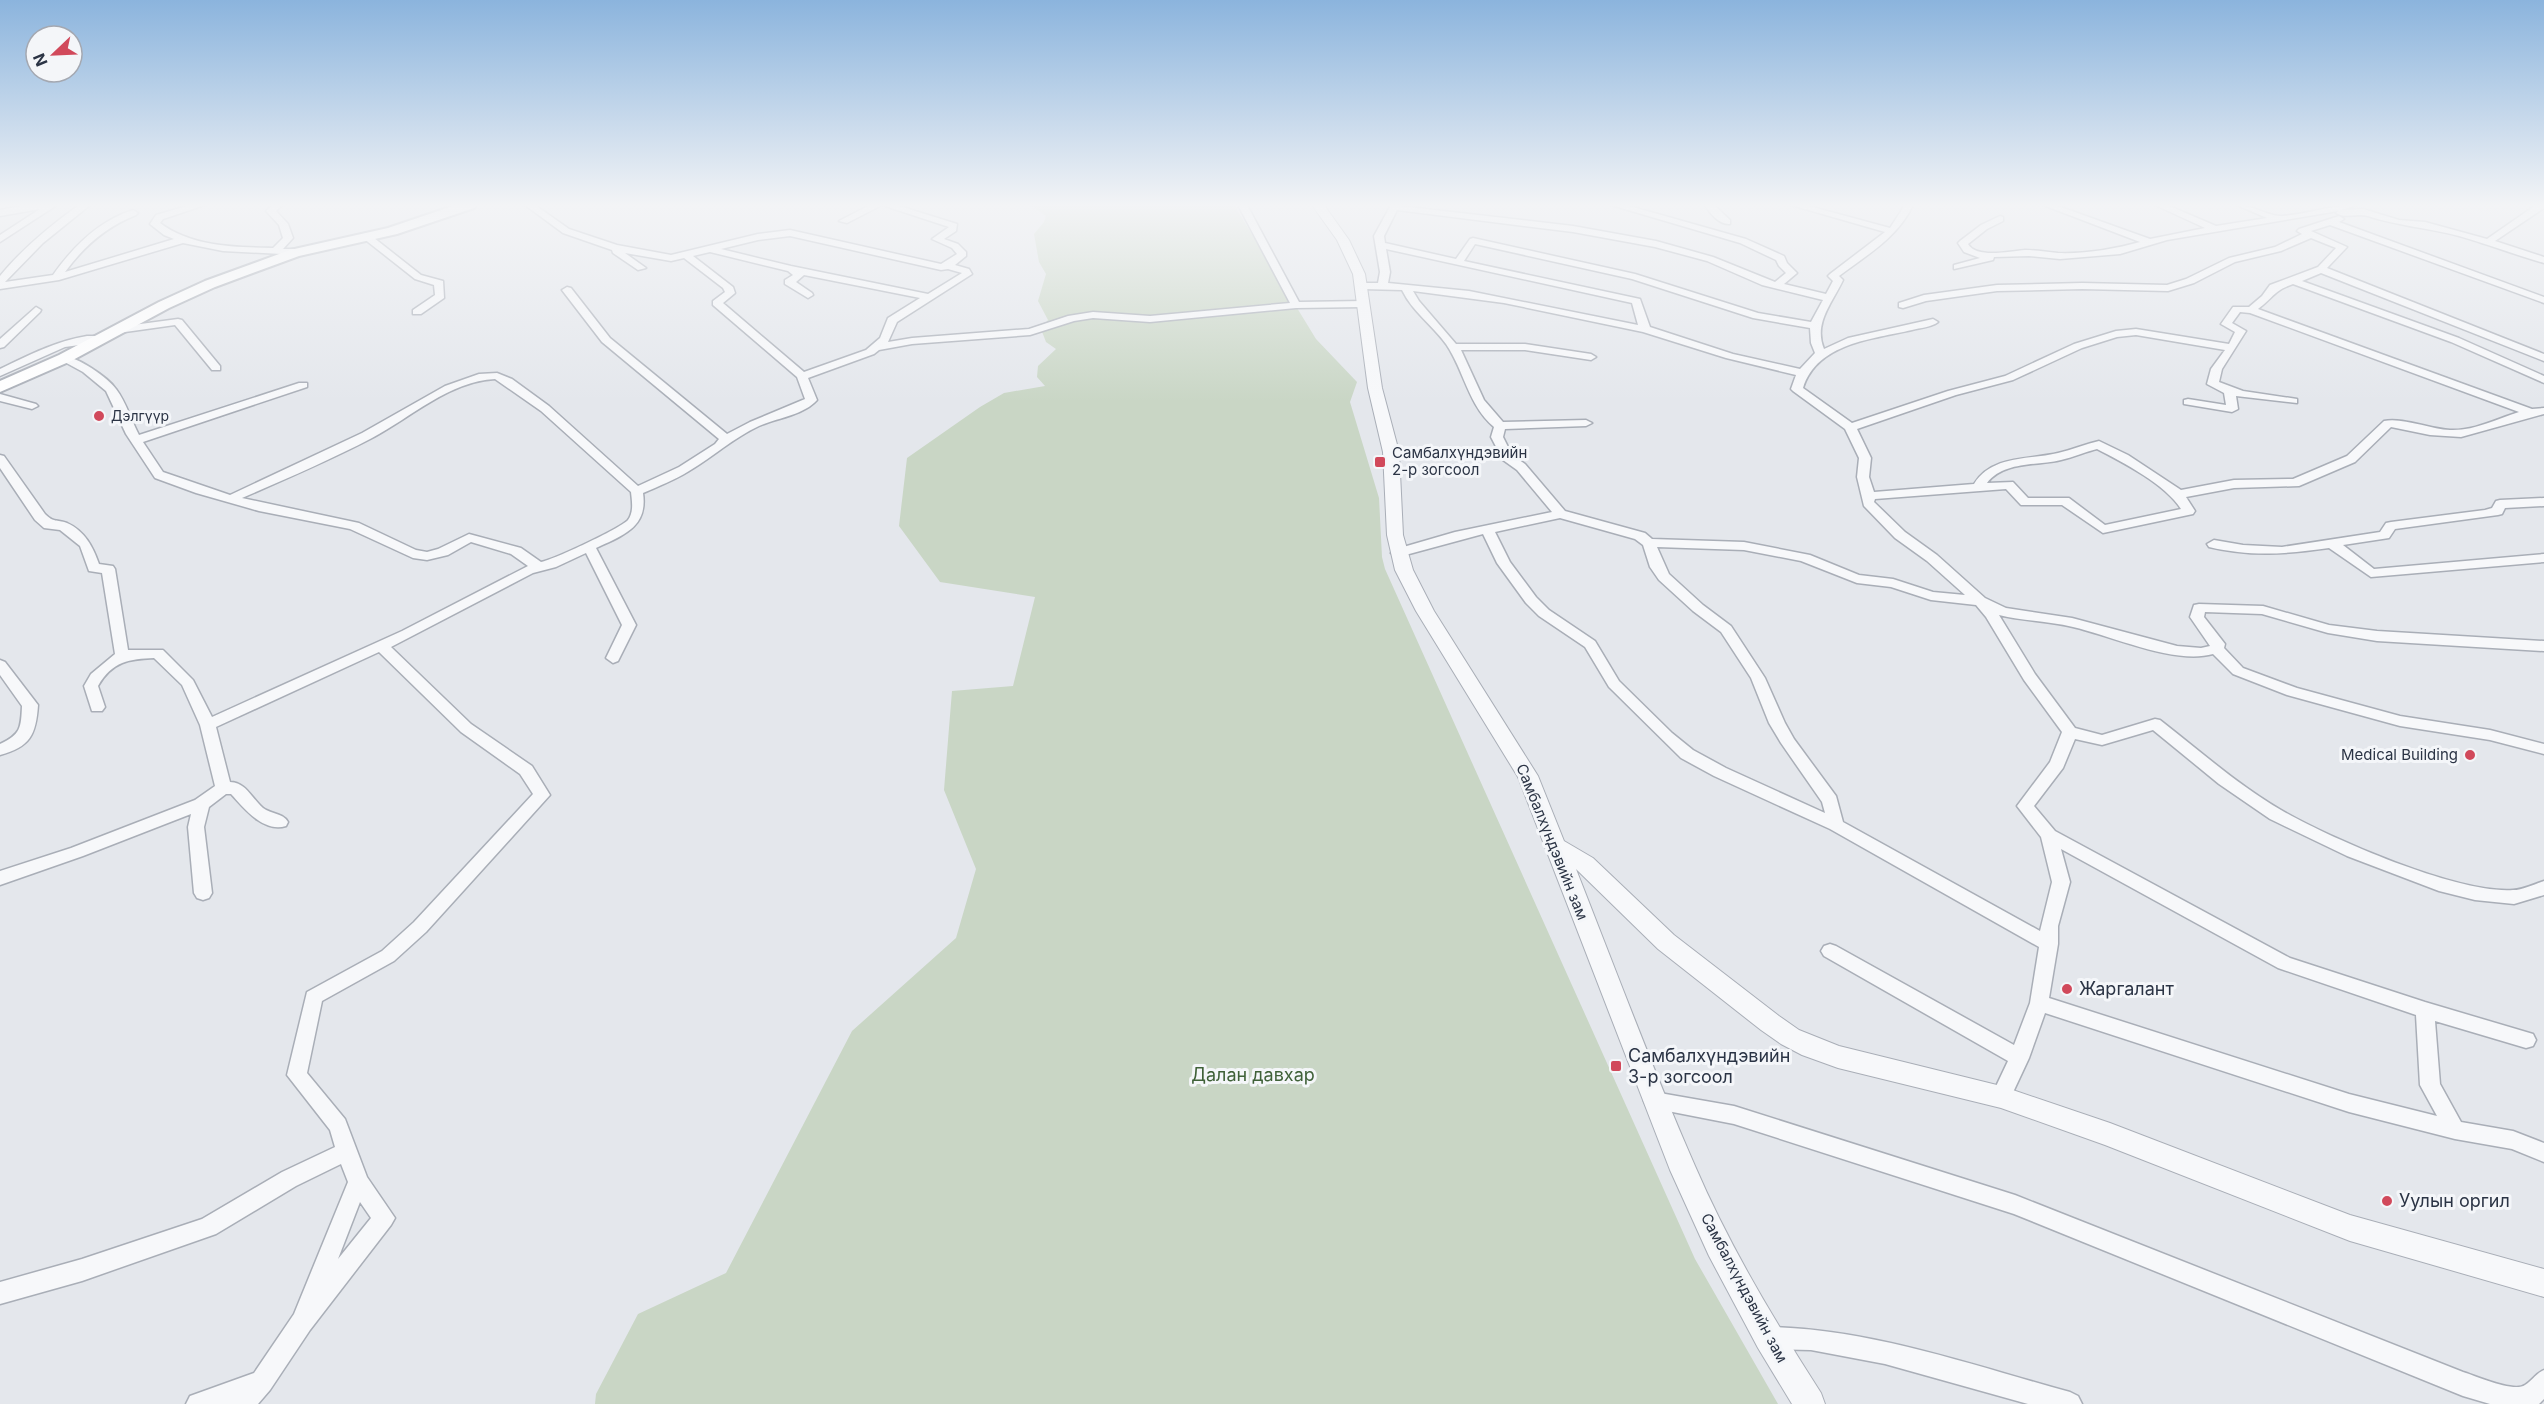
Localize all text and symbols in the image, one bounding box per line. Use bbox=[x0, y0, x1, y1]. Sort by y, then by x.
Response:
north arrow bbox=[24, 24, 84, 84]
text: N bbox=[29, 50, 52, 69]
place label: Дэлгүүр bbox=[111, 407, 169, 424]
marker: Дэлгүүр bbox=[92, 409, 106, 423]
place label: Самбалхүндэвийн 2-р зогсоол bbox=[1392, 443, 1527, 479]
marker: Самбалхүндэвийн 2-р зогсоол bbox=[1373, 455, 1387, 469]
place label: Medical Building bbox=[2341, 745, 2458, 764]
marker: Medical Building bbox=[2463, 748, 2477, 762]
street label: Самбалхүндэвийн зам bbox=[1512, 761, 1593, 923]
place label: Жаргалант bbox=[2079, 978, 2174, 999]
marker: Жаргалант bbox=[2060, 982, 2074, 996]
place label: Самбалхүндэвийн 3-р зогсоол bbox=[1628, 1045, 1790, 1087]
marker: Самбалхүндэвийн 3-р зогсоол bbox=[1609, 1059, 1623, 1073]
park label: Далан давхар bbox=[1191, 1064, 1315, 1085]
place label: Уулын оргил bbox=[2399, 1190, 2510, 1211]
marker: Уулын оргил bbox=[2380, 1194, 2394, 1208]
street label: Самбалхүндэвийн зам bbox=[1697, 1210, 1792, 1366]

